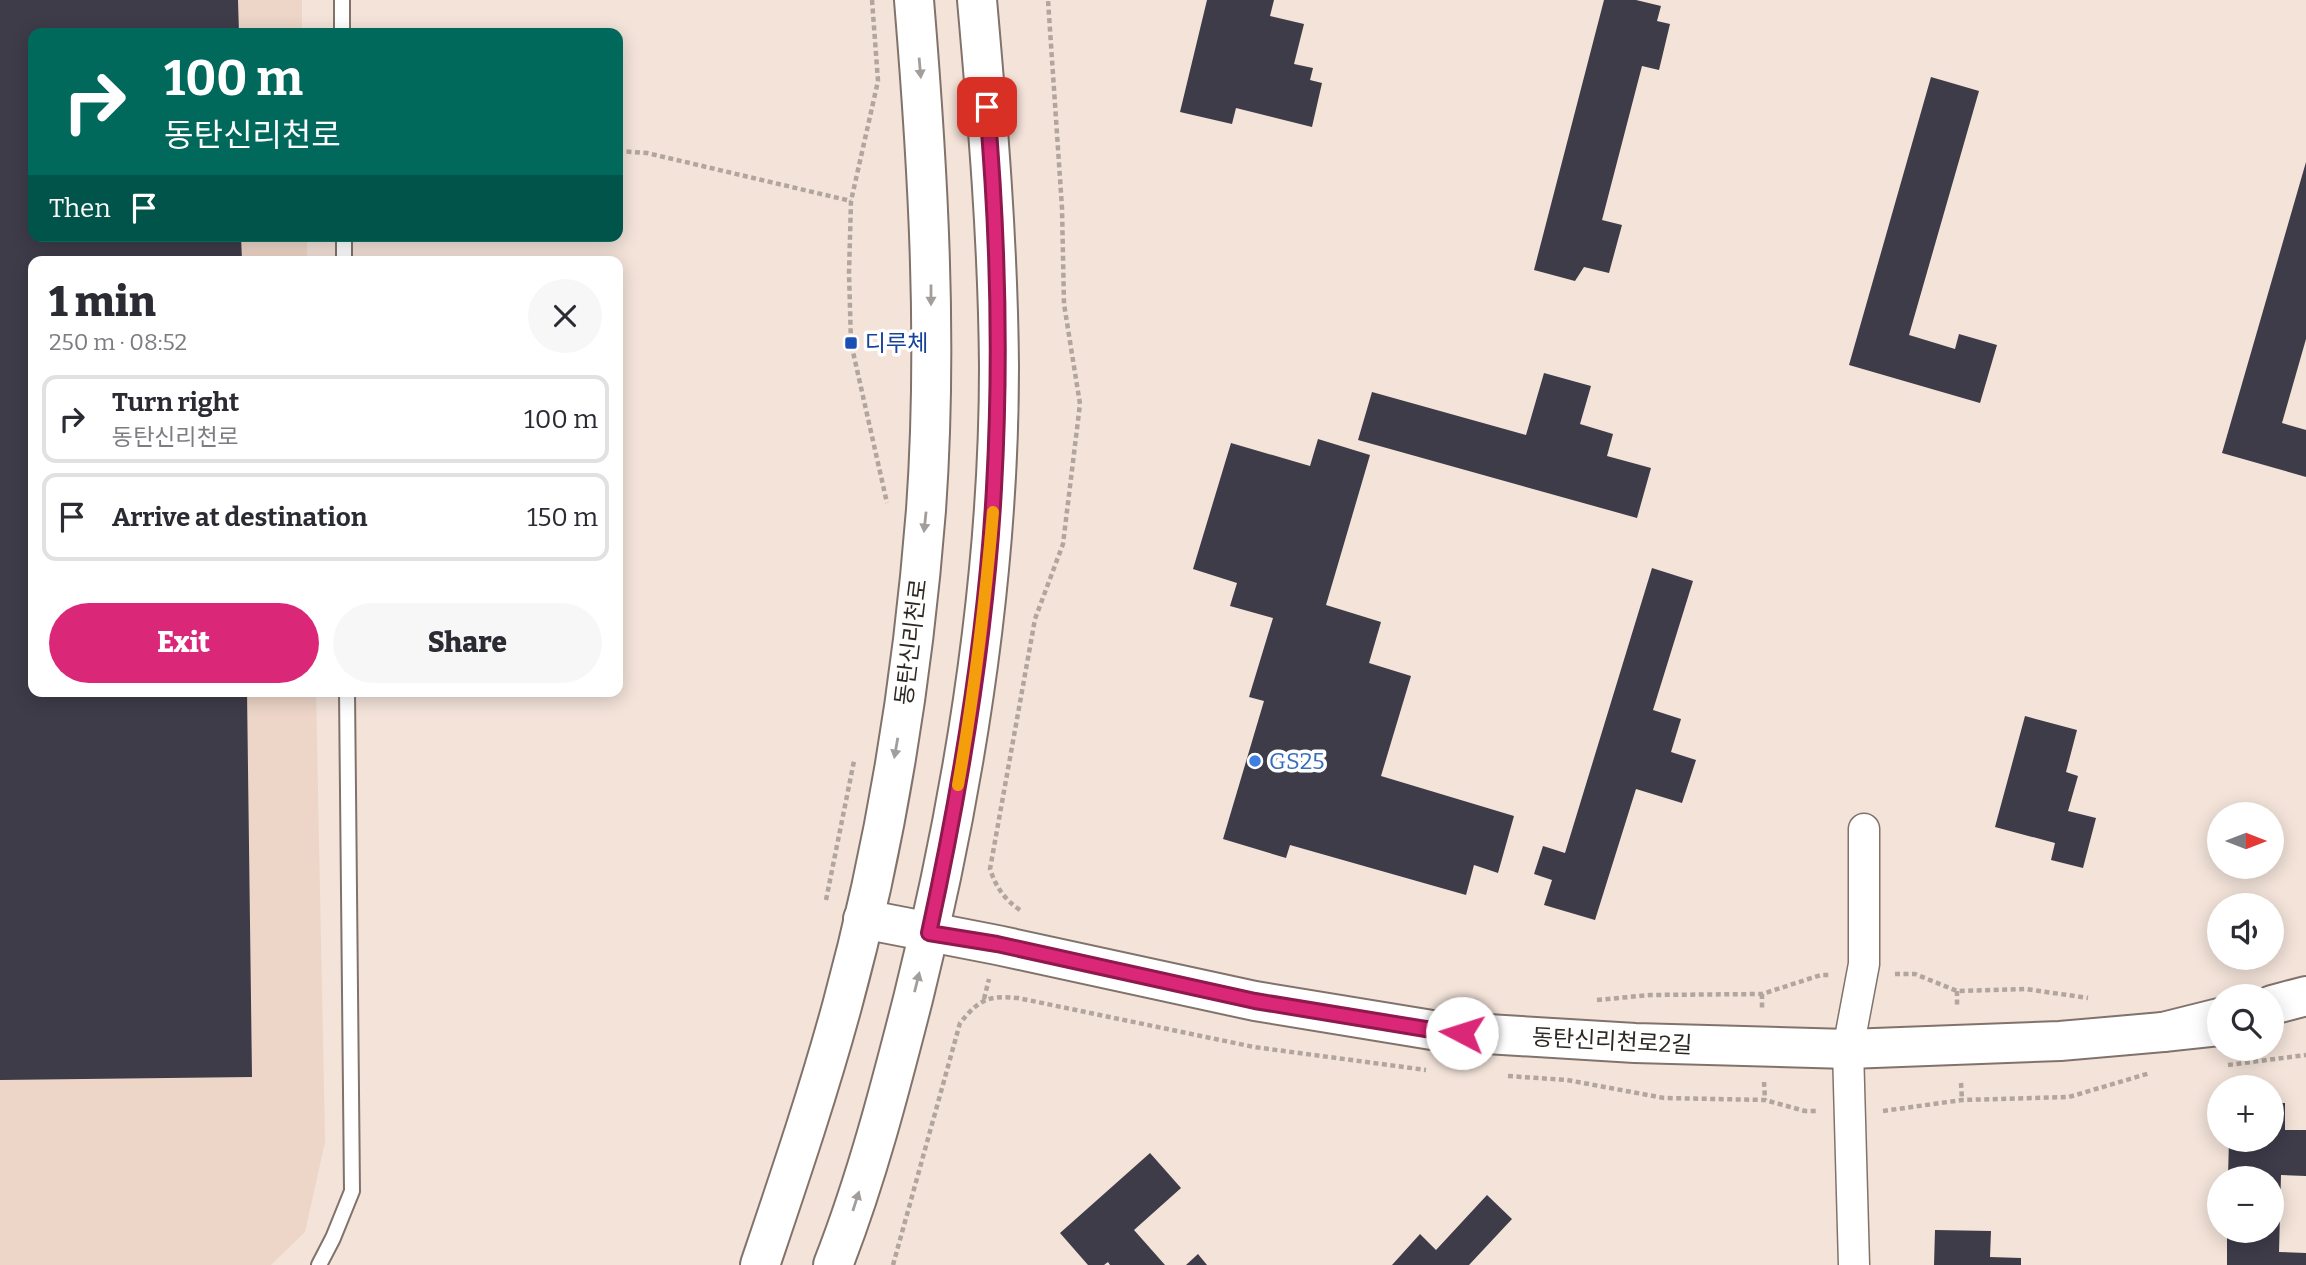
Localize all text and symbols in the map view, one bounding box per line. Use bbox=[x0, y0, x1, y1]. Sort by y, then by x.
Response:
text: 100 m bbox=[164, 49, 303, 108]
icon: right bbox=[49, 56, 140, 147]
one-way arrow bbox=[915, 57, 926, 79]
pin bbox=[957, 77, 1017, 137]
icon: arrive bbox=[968, 88, 1006, 126]
text: 동탄신리천로 bbox=[164, 116, 341, 154]
icon: arrive bbox=[125, 189, 163, 227]
text: Then bbox=[49, 193, 111, 224]
text: 1 min bbox=[49, 277, 156, 327]
button: close bbox=[528, 279, 602, 353]
one-way arrow bbox=[925, 284, 937, 306]
text: 250 m · 08:52 bbox=[49, 328, 187, 356]
place label: 디루체 bbox=[865, 329, 928, 357]
marker: 디루체 bbox=[843, 335, 859, 351]
text: Turn right bbox=[112, 387, 239, 418]
icon: right bbox=[53, 400, 91, 438]
text: 100 m bbox=[524, 404, 598, 435]
text: 동탄신리천로 bbox=[112, 423, 239, 451]
icon: arrive bbox=[53, 498, 91, 536]
text: Arrive at destination bbox=[112, 502, 367, 533]
text: 150 m bbox=[527, 502, 598, 533]
one-way arrow bbox=[919, 512, 930, 534]
street label: 동탄신리천로 bbox=[889, 577, 933, 707]
button: Exit bbox=[49, 603, 319, 683]
button: Share bbox=[333, 603, 602, 683]
one-way arrow bbox=[891, 737, 902, 759]
place label: GS25 bbox=[1269, 747, 1325, 775]
marker: GS25 bbox=[1247, 753, 1263, 769]
north arrow bbox=[2207, 802, 2284, 878]
map controls bbox=[2207, 802, 2284, 1243]
button: sound bbox=[2207, 893, 2284, 970]
one-way arrow bbox=[912, 971, 923, 993]
button: search bbox=[2207, 984, 2284, 1061]
position arrow bbox=[1425, 996, 1499, 1070]
street label: 동탄신리천로2길 bbox=[1531, 1023, 1693, 1059]
button: + bbox=[2207, 1075, 2284, 1152]
button: − bbox=[2207, 1166, 2284, 1243]
one-way arrow bbox=[851, 1190, 862, 1211]

